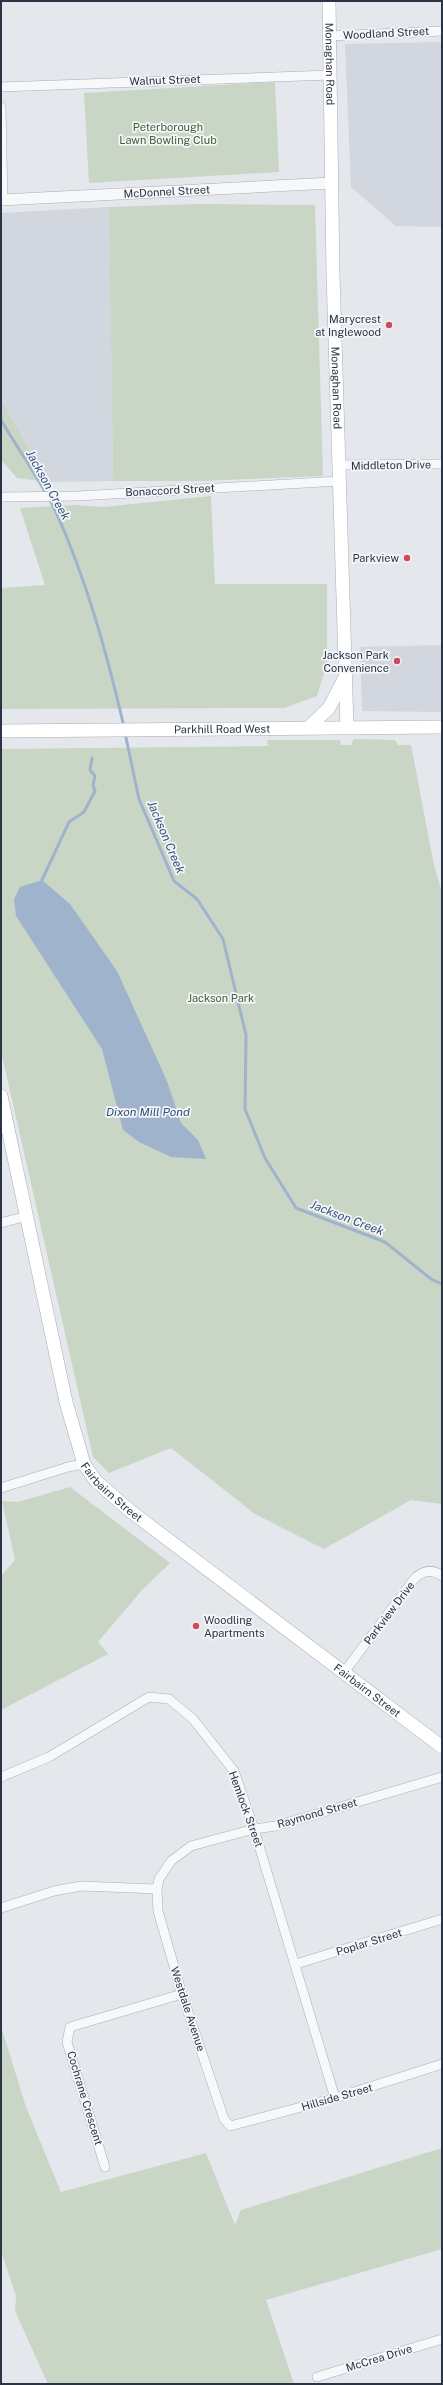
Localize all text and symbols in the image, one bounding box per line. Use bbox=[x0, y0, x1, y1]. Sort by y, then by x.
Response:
street label: Monaghan Road bbox=[323, 23, 337, 105]
street label: Woodland Street bbox=[343, 25, 429, 41]
street label: Walnut Street bbox=[129, 73, 201, 87]
park label: Peterborough Lawn Bowling Club bbox=[119, 121, 217, 146]
street label: McDonnel Street bbox=[123, 183, 210, 200]
place label: Marycrest at Inglewood bbox=[315, 313, 381, 338]
marker: Marycrest at Inglewood bbox=[384, 320, 394, 330]
street label: Monaghan Road bbox=[329, 346, 344, 429]
water label: Jackson Creek bbox=[23, 448, 73, 523]
street label: Middleton Drive bbox=[351, 458, 431, 472]
street label: Bonaccord Street bbox=[125, 482, 215, 498]
place label: Parkview bbox=[352, 552, 399, 564]
marker: Parkview bbox=[402, 553, 412, 563]
place label: Jackson Park Convenience bbox=[322, 649, 389, 674]
marker: Jackson Park Convenience bbox=[392, 656, 402, 666]
street label: Parkhill Road West bbox=[174, 723, 270, 735]
water label: Jackson Creek bbox=[144, 799, 188, 876]
park label: Jackson Park bbox=[188, 992, 254, 1004]
water label: Dixon Mill Pond bbox=[106, 1105, 190, 1119]
water label: Jackson Creek bbox=[308, 1198, 386, 1239]
street label: Fairbairn Street bbox=[79, 1460, 145, 1524]
street label: Parkview Drive bbox=[361, 1579, 417, 1647]
place label: Woodling Apartments bbox=[204, 1614, 265, 1639]
marker: Woodling Apartments bbox=[191, 1621, 201, 1631]
street label: Fairbairn Street bbox=[332, 1661, 403, 1720]
street label: Hemlock Street bbox=[227, 1769, 265, 1849]
street label: Raymond Street bbox=[276, 1796, 358, 1830]
street label: Poplar Street bbox=[335, 1926, 403, 1958]
street label: Westdale Avenue bbox=[169, 1965, 207, 2053]
street label: Cochrane Crescent bbox=[65, 2050, 105, 2146]
street label: Hillside Street bbox=[300, 2081, 374, 2113]
street label: McCrea Drive bbox=[344, 2342, 414, 2374]

